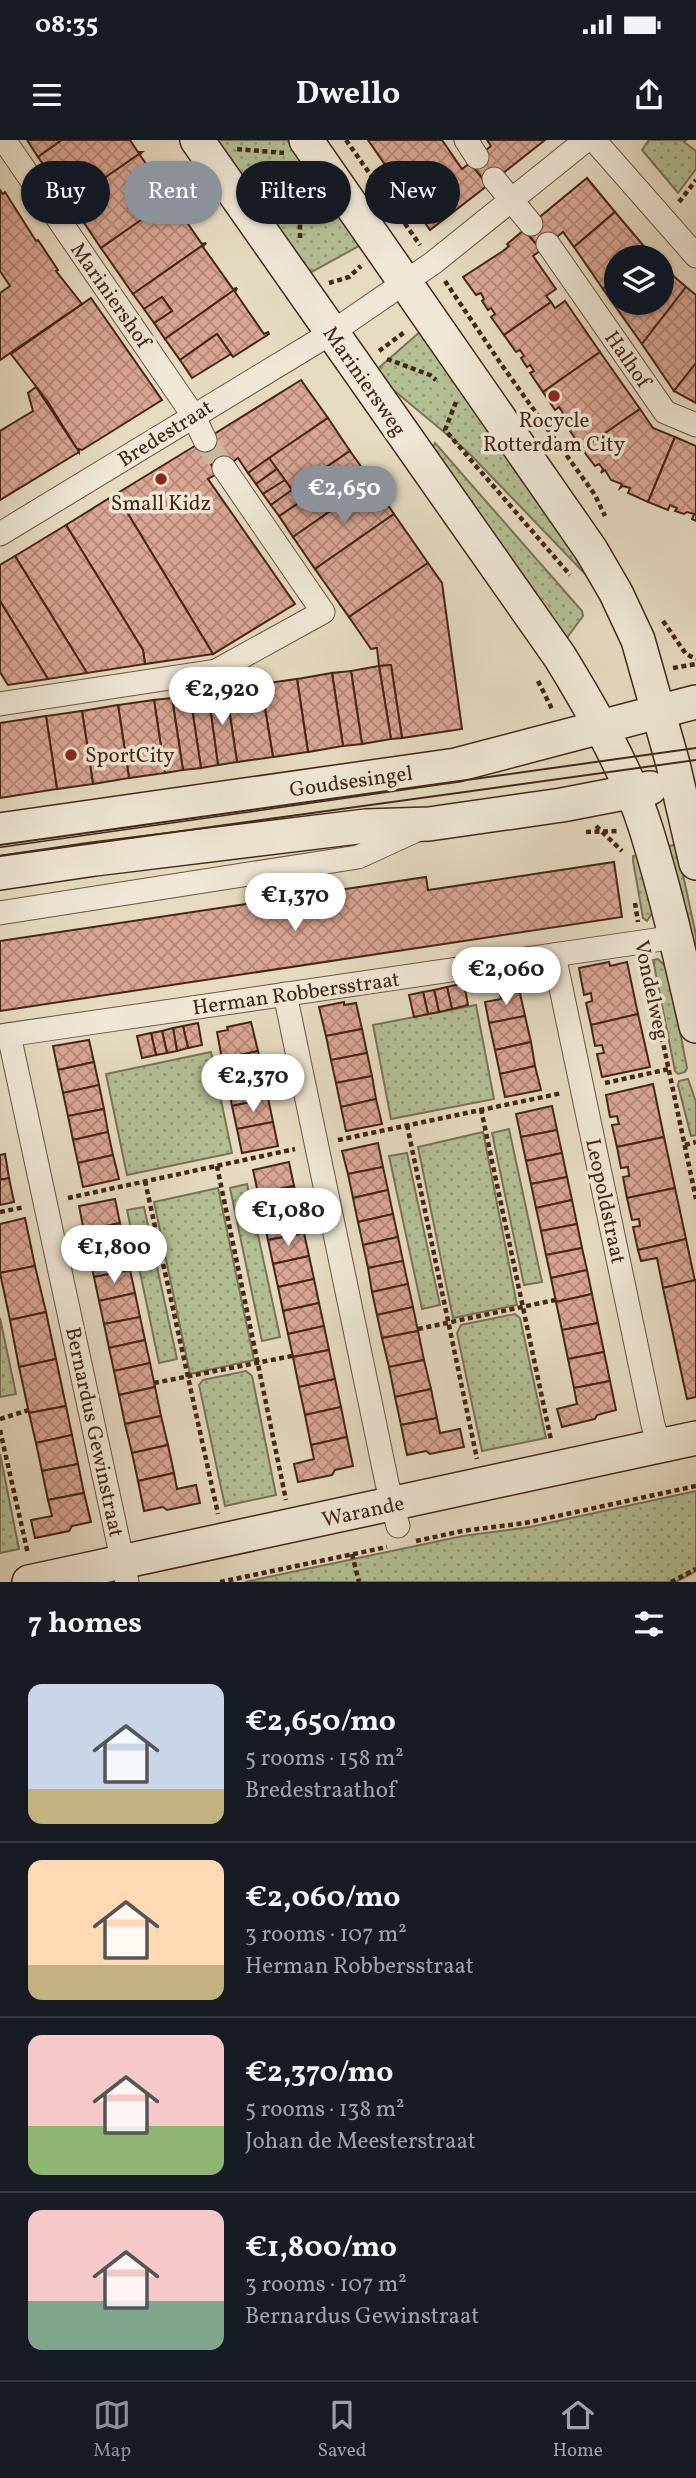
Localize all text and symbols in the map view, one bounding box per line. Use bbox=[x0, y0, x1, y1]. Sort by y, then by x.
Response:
text: 08:35 bbox=[35, 7, 98, 43]
text: Dwello bbox=[296, 73, 400, 117]
icon: menu bbox=[28, 76, 66, 114]
icon: share bbox=[630, 76, 668, 114]
chip: Buy bbox=[21, 161, 110, 224]
chip: Rent bbox=[124, 161, 222, 224]
chip: Filters bbox=[236, 161, 351, 224]
chip: New bbox=[365, 161, 460, 224]
street label: Mariniershof bbox=[63, 237, 158, 356]
map controls bbox=[604, 245, 674, 315]
button: layers bbox=[604, 245, 674, 315]
street label: Mariniersweg bbox=[315, 321, 412, 443]
street label: Halhof bbox=[597, 326, 658, 396]
marker: Rocycle Rotterdam City bbox=[546, 388, 562, 404]
street label: Bredestraat bbox=[113, 394, 219, 475]
place label: Rocycle Rotterdam City bbox=[483, 407, 626, 460]
pin: €2,650 bbox=[287, 466, 401, 526]
marker: Small Kidz bbox=[153, 471, 169, 487]
text: €2,650 bbox=[307, 473, 381, 505]
place label: Small Kidz bbox=[111, 490, 211, 519]
pin: €2,920 bbox=[165, 668, 279, 727]
text: €2,920 bbox=[185, 674, 259, 706]
place label: SportCity bbox=[85, 742, 175, 771]
marker: SportCity bbox=[63, 747, 79, 763]
street label: Goudsesingel bbox=[288, 759, 415, 805]
pin: €1,370 bbox=[238, 874, 352, 933]
text: €1,370 bbox=[261, 880, 329, 912]
street label: Vondelweg bbox=[626, 938, 675, 1043]
pin: €2,060 bbox=[449, 948, 563, 1007]
text: €2,060 bbox=[468, 954, 544, 986]
street label: Herman Robbersstraat bbox=[191, 966, 402, 1023]
pin: €2,370 bbox=[196, 1054, 310, 1114]
text: €2,370 bbox=[217, 1061, 289, 1093]
street label: Leopoldstraat bbox=[577, 1136, 632, 1267]
pin: €1,080 bbox=[231, 1188, 345, 1248]
text: €1,080 bbox=[251, 1195, 325, 1227]
pin: €1,800 bbox=[57, 1226, 171, 1285]
text: €1,800 bbox=[77, 1232, 151, 1264]
street label: Bernardus Gewinstraat bbox=[57, 1325, 130, 1540]
street label: Warande bbox=[319, 1490, 407, 1535]
text: 7 homes bbox=[28, 1603, 142, 1645]
icon: filters bbox=[630, 1605, 668, 1643]
text: €2,650/mo bbox=[245, 1701, 396, 1743]
icon: home bbox=[84, 1712, 168, 1796]
text: 5 rooms · 158 m² bbox=[245, 1743, 404, 1775]
text: Bredestraathof bbox=[245, 1775, 396, 1807]
text: €2,060/mo bbox=[245, 1877, 400, 1919]
icon: home bbox=[84, 1888, 168, 1972]
text: 3 rooms · 107 m² bbox=[245, 1919, 407, 1951]
text: Herman Robbersstraat bbox=[245, 1951, 474, 1983]
text: €2,370/mo bbox=[245, 2052, 393, 2094]
icon: home bbox=[84, 2063, 168, 2147]
text: 5 rooms · 138 m² bbox=[245, 2094, 405, 2126]
text: Johan de Meesterstraat bbox=[245, 2126, 476, 2158]
text: €1,800/mo bbox=[245, 2227, 397, 2269]
icon: home bbox=[84, 2238, 168, 2322]
text: 3 rooms · 107 m² bbox=[245, 2269, 407, 2301]
text: Bernardus Gewinstraat bbox=[245, 2301, 479, 2333]
tab: Map bbox=[93, 2396, 131, 2464]
tab: Saved bbox=[317, 2396, 366, 2464]
tab: Home bbox=[553, 2396, 603, 2464]

